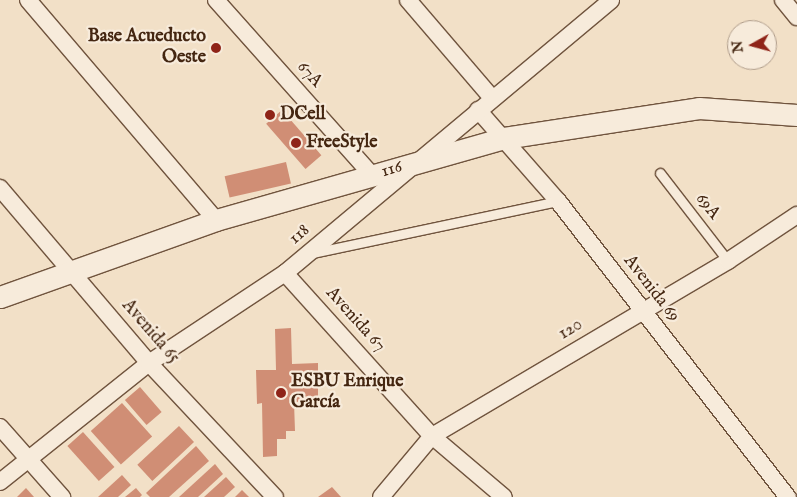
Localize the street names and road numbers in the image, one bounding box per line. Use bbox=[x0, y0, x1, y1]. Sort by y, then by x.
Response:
street label: 67A bbox=[292, 57, 326, 93]
street label: 116 bbox=[379, 157, 405, 183]
street label: 69A bbox=[690, 189, 724, 225]
street label: 118 bbox=[285, 220, 315, 250]
street label: Avenida 69 bbox=[618, 251, 684, 327]
street label: Avenida 67 bbox=[320, 283, 390, 357]
street label: Avenida 65 bbox=[116, 296, 184, 368]
street label: 120 bbox=[555, 315, 587, 345]

